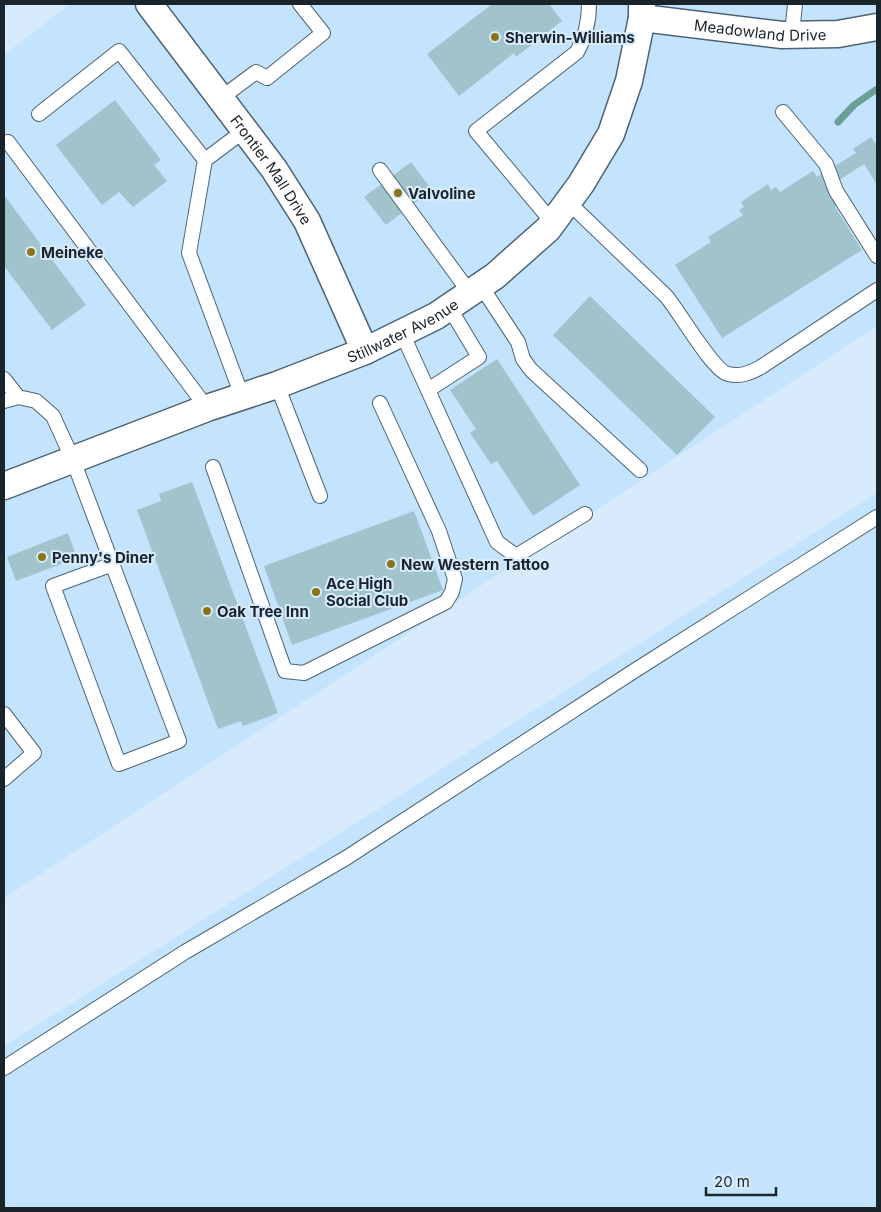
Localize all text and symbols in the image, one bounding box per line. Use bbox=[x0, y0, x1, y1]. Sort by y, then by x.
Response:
street label: Meadowland Drive bbox=[693, 15, 826, 45]
place label: Sherwin-Williams bbox=[505, 28, 635, 47]
marker: Sherwin-Williams bbox=[489, 31, 501, 43]
street label: Frontier Mall Drive bbox=[227, 111, 316, 228]
place label: Valvoline bbox=[408, 184, 476, 203]
marker: Valvoline bbox=[392, 187, 404, 199]
place label: Meineke bbox=[41, 243, 104, 262]
marker: Meineke bbox=[25, 246, 37, 258]
street label: Stillwater Avenue bbox=[344, 294, 462, 367]
place label: Penny's Diner bbox=[52, 548, 154, 567]
marker: Penny's Diner bbox=[36, 551, 48, 563]
place label: New Western Tattoo bbox=[401, 555, 549, 574]
marker: New Western Tattoo bbox=[385, 558, 397, 570]
place label: Ace High Social Club bbox=[326, 574, 408, 610]
marker: Ace High Social Club bbox=[310, 586, 322, 598]
place label: Oak Tree Inn bbox=[217, 602, 309, 621]
marker: Oak Tree Inn bbox=[201, 605, 213, 617]
scale bar bbox=[706, 1164, 776, 1196]
text: 20 m bbox=[714, 1172, 750, 1191]

